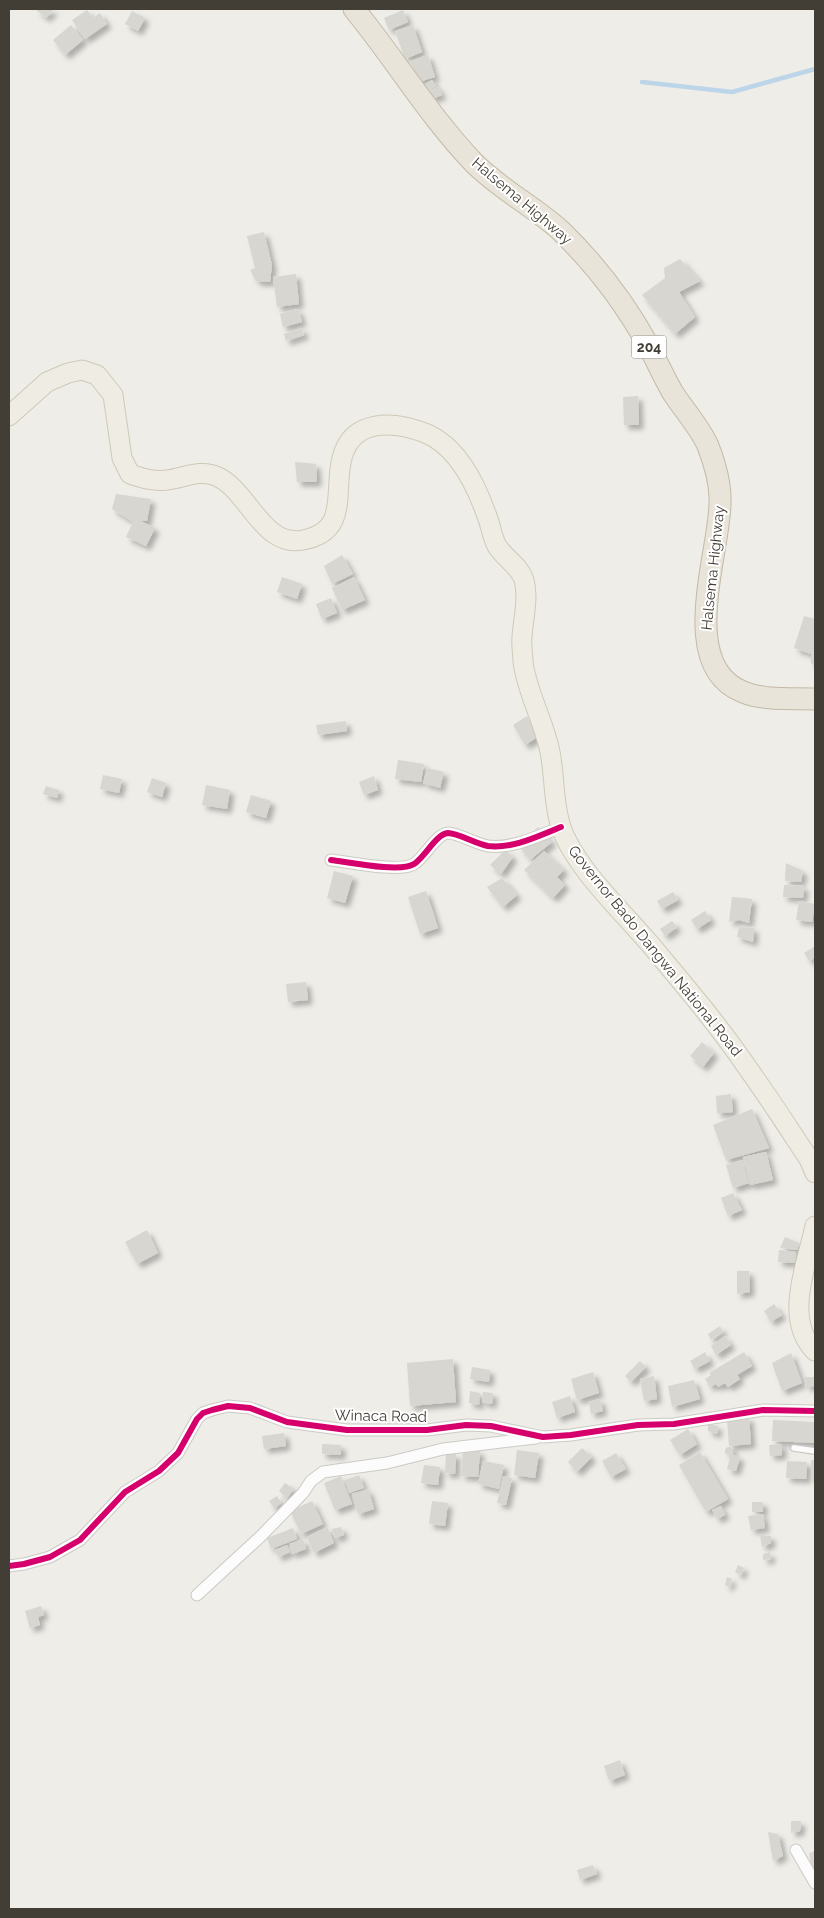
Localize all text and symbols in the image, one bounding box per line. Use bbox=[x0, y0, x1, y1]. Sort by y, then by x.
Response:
street label: Halsema Highway bbox=[468, 154, 576, 248]
road number: 204 bbox=[632, 336, 666, 358]
street label: Halsema Highway bbox=[697, 505, 729, 631]
street label: Governor Bado Dangwa National Road bbox=[564, 842, 746, 1060]
street label: Winaca Road bbox=[335, 1406, 427, 1426]

